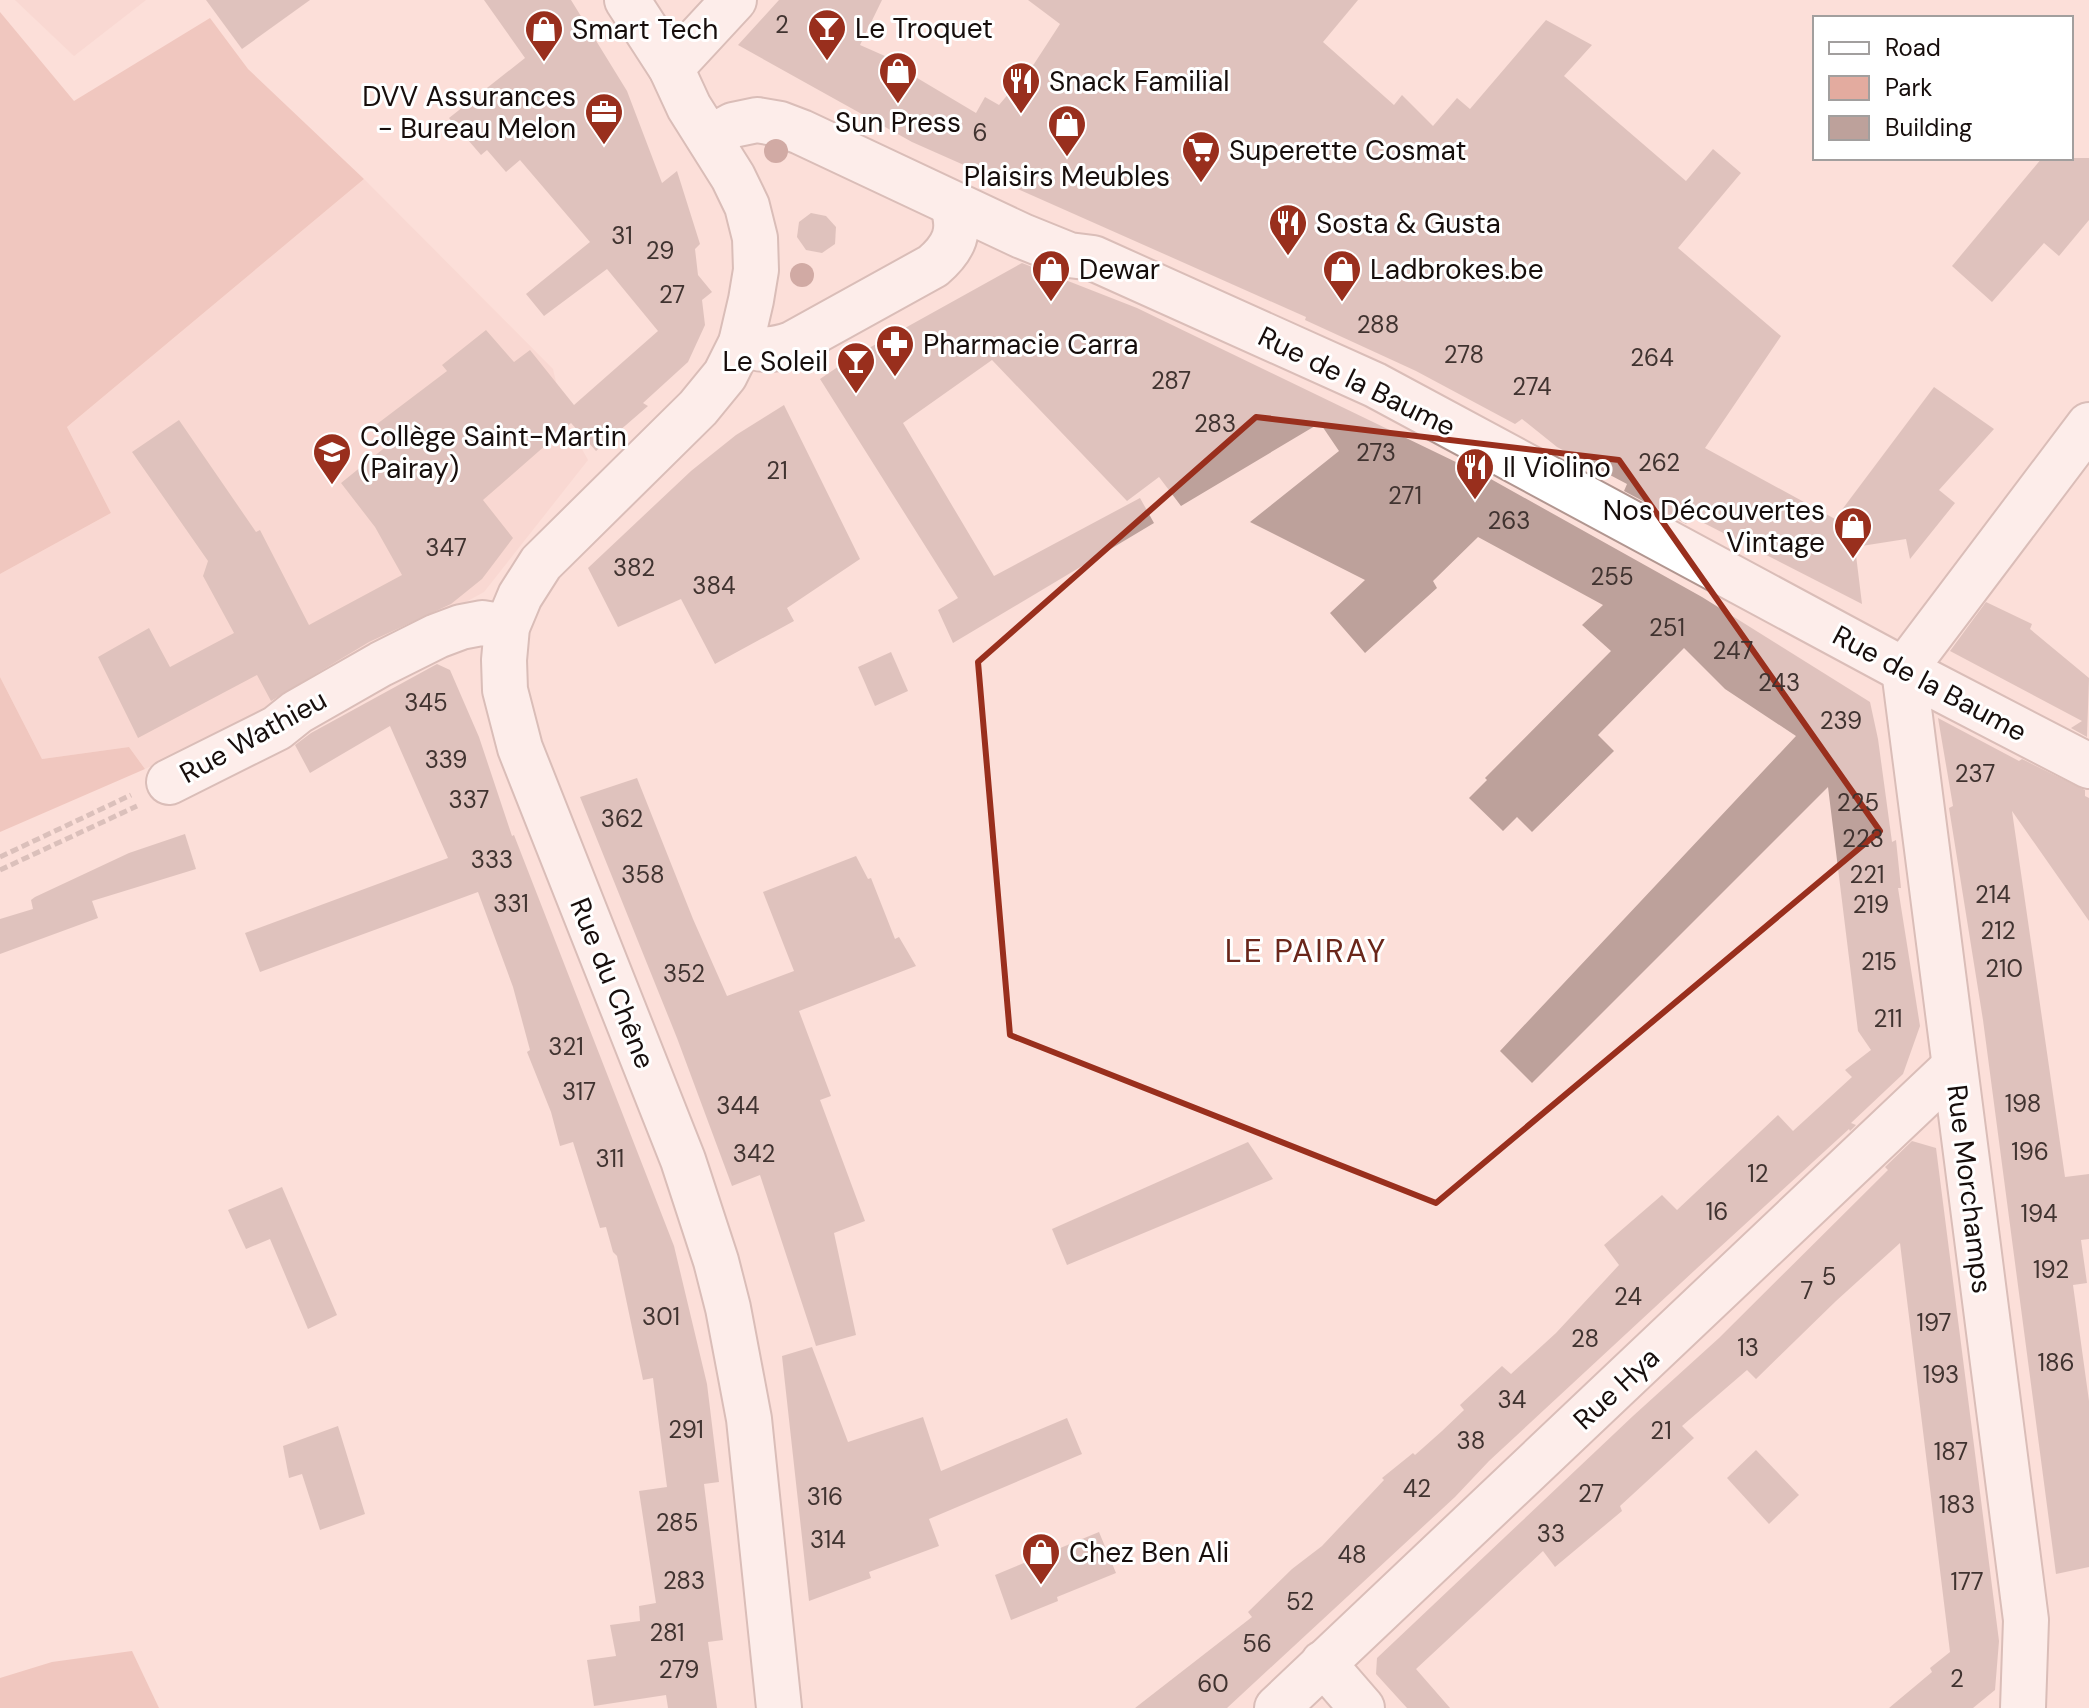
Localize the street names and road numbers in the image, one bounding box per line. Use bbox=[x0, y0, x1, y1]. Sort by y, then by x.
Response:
street label: Rue de la Baume bbox=[1252, 318, 1461, 445]
street label: Rue de la Baume bbox=[1826, 617, 2033, 750]
street label: Rue Wathieu bbox=[173, 681, 333, 792]
street label: Rue du Chêne bbox=[561, 892, 664, 1074]
street label: Rue Morchamps bbox=[1938, 1083, 2001, 1295]
street label: Rue Hya bbox=[1565, 1339, 1667, 1438]

